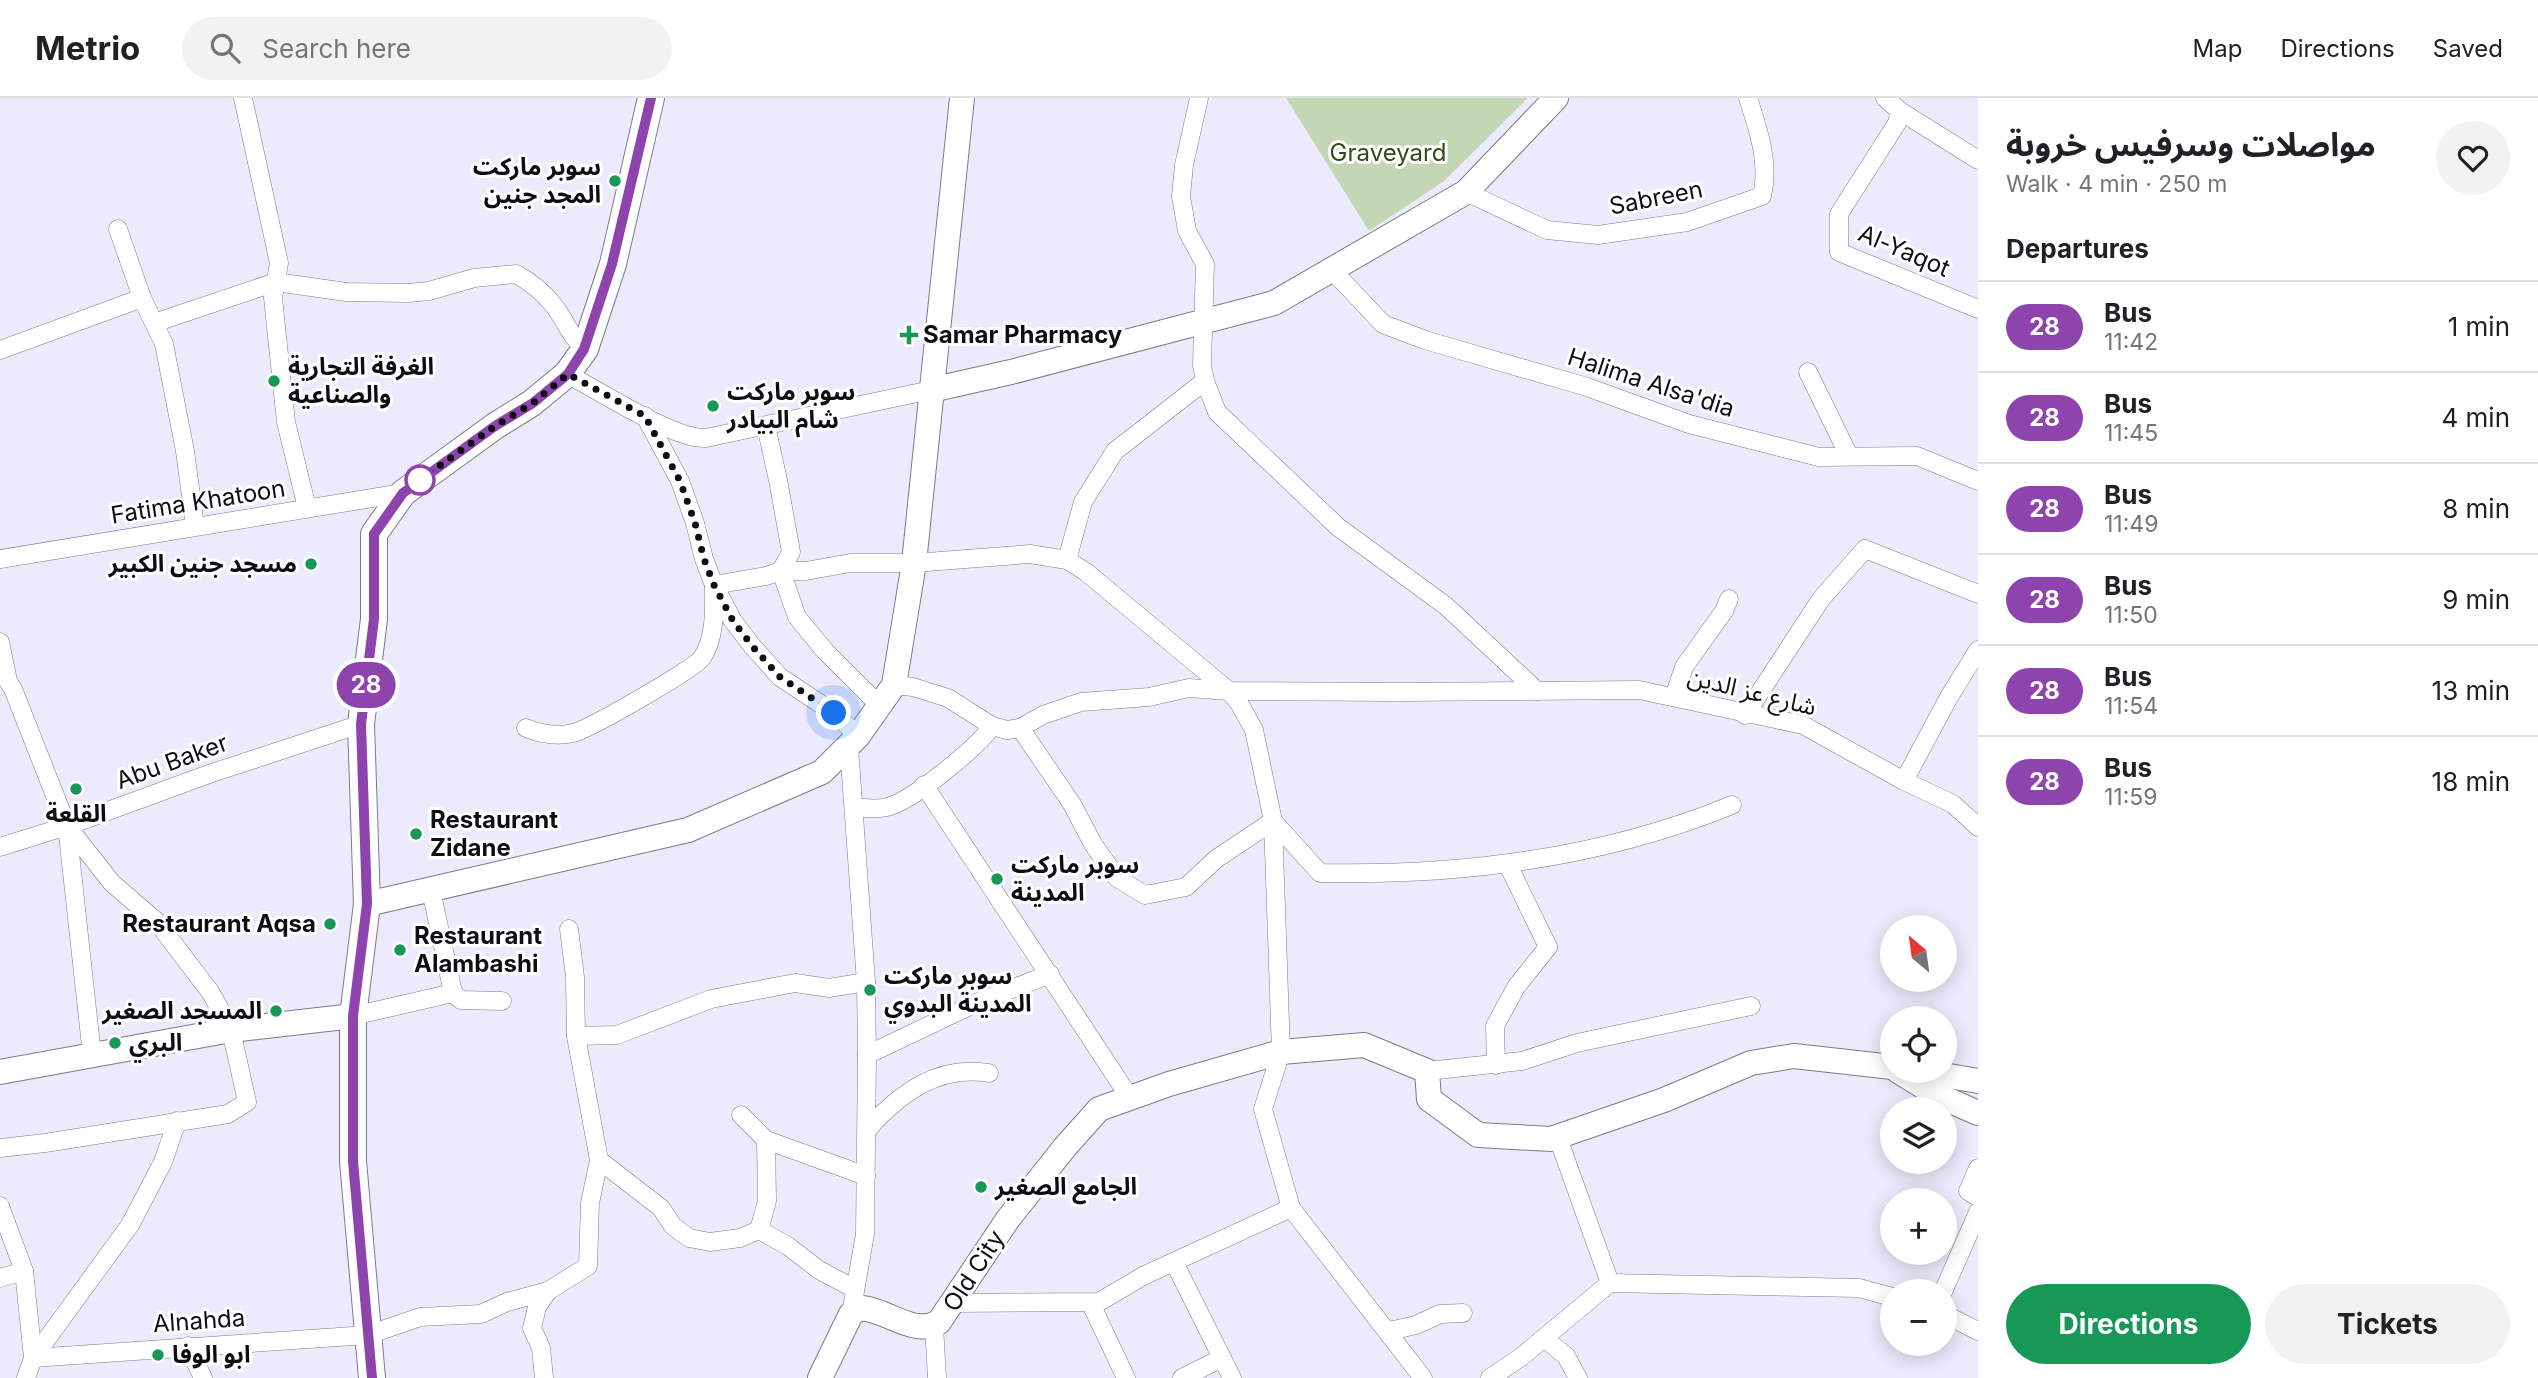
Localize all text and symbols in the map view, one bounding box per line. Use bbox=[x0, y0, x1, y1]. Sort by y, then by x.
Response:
search box bbox=[182, 17, 672, 80]
text: Metrio bbox=[35, 28, 140, 68]
icon: search bbox=[206, 29, 244, 67]
text: Search here bbox=[262, 33, 411, 64]
text: Map bbox=[2193, 34, 2242, 63]
text: Directions bbox=[2280, 34, 2395, 63]
text: Saved bbox=[2433, 34, 2503, 63]
button: heart bbox=[2436, 121, 2510, 195]
text: مواصلات وسرفيس خروبة bbox=[2006, 124, 2376, 164]
park label: Graveyard bbox=[1330, 138, 1446, 167]
place label: سوبر ماركت المجد جنين bbox=[473, 152, 601, 209]
text: Walk · 4 min · 250 m bbox=[2006, 170, 2228, 198]
marker: سوبر ماركت المجد جنين bbox=[607, 173, 623, 189]
street label: Sabreen bbox=[1607, 174, 1705, 221]
street label: Al-Yaqot bbox=[1854, 218, 1954, 283]
text: Departures bbox=[2006, 233, 2149, 264]
text: Bus bbox=[2104, 297, 2152, 328]
text: 1 min bbox=[2448, 311, 2510, 342]
text: 28 bbox=[2029, 312, 2060, 341]
place label: Samar Pharmacy bbox=[923, 320, 1123, 349]
marker: Samar Pharmacy bbox=[901, 327, 917, 343]
text: 11:42 bbox=[2104, 328, 2158, 356]
street label: Halima Alsa'dia bbox=[1564, 342, 1738, 423]
place label: الغرفة التجارية والصناعية bbox=[288, 352, 434, 409]
marker: الغرفة التجارية والصناعية bbox=[266, 373, 282, 389]
place label: سوبر ماركت شام البيادر bbox=[726, 377, 855, 438]
text: Bus bbox=[2104, 388, 2152, 419]
marker: سوبر ماركت شام البيادر bbox=[705, 398, 721, 414]
text: 4 min bbox=[2441, 402, 2510, 433]
text: 28 bbox=[2029, 403, 2060, 432]
text: 11:45 bbox=[2104, 419, 2158, 447]
unlabelled marker bbox=[405, 465, 435, 495]
street label: Fatima Khatoon bbox=[109, 473, 287, 530]
text: Bus bbox=[2104, 479, 2152, 510]
text: 8 min bbox=[2442, 493, 2510, 524]
text: 28 bbox=[2029, 494, 2060, 523]
text: 11:49 bbox=[2104, 510, 2158, 538]
place label: مسجد جنين الكبير bbox=[108, 549, 297, 578]
marker: مسجد جنين الكبير bbox=[303, 556, 319, 572]
text: Bus bbox=[2104, 570, 2152, 601]
text: 9 min bbox=[2442, 584, 2510, 615]
text: 28 bbox=[2029, 585, 2060, 614]
text: 11:50 bbox=[2104, 601, 2158, 629]
text: Bus bbox=[2104, 661, 2152, 692]
line badge: 28 bbox=[334, 662, 398, 708]
street label: شارع عز الدين bbox=[1684, 662, 1819, 724]
text: 28 bbox=[351, 670, 381, 699]
text: 13 min bbox=[2432, 675, 2510, 706]
text: 28 bbox=[2029, 676, 2060, 705]
text: 11:54 bbox=[2104, 692, 2158, 720]
your location bbox=[816, 695, 851, 730]
street label: Abu Baker bbox=[112, 728, 232, 795]
text: Bus bbox=[2104, 752, 2152, 783]
text: 18 min bbox=[2432, 766, 2510, 797]
text: 28 bbox=[2029, 767, 2060, 796]
marker: القلعة bbox=[68, 781, 84, 797]
text: 11:59 bbox=[2104, 783, 2158, 811]
place label: القلعة bbox=[45, 799, 107, 828]
place label: Restaurant Zidane bbox=[430, 805, 558, 862]
marker: Restaurant Zidane bbox=[408, 826, 424, 842]
place label: سوبر ماركت المدينة bbox=[1011, 850, 1139, 907]
marker: سوبر ماركت المدينة bbox=[989, 871, 1005, 887]
place label: Restaurant Aqsa bbox=[122, 909, 316, 938]
north arrow bbox=[1880, 915, 1956, 992]
map controls bbox=[1880, 915, 1957, 1356]
marker: Restaurant Aqsa bbox=[322, 916, 338, 932]
place label: Restaurant Alambashi bbox=[414, 921, 542, 978]
marker: Restaurant Alambashi bbox=[392, 942, 408, 958]
place label: سوبر ماركت المدينة البدوي bbox=[884, 961, 1031, 1024]
marker: سوبر ماركت المدينة البدوي bbox=[862, 982, 878, 998]
place label: المسجد الصغير bbox=[101, 996, 262, 1025]
marker: المسجد الصغير bbox=[268, 1003, 284, 1019]
button: locate bbox=[1880, 1006, 1957, 1083]
place label: البري bbox=[129, 1028, 182, 1063]
marker: البري bbox=[107, 1035, 123, 1051]
button: layers bbox=[1880, 1097, 1957, 1174]
place label: الجامع الصغير bbox=[994, 1172, 1137, 1205]
marker: الجامع الصغير bbox=[973, 1179, 989, 1195]
button: + bbox=[1880, 1188, 1957, 1265]
street label: Old City bbox=[937, 1225, 1010, 1317]
button: − bbox=[1880, 1279, 1957, 1356]
button: Directions bbox=[2006, 1284, 2251, 1364]
button: Tickets bbox=[2265, 1284, 2510, 1364]
street label: Alnahda bbox=[152, 1303, 246, 1338]
place label: ابو الوفا bbox=[172, 1340, 250, 1369]
marker: ابو الوفا bbox=[150, 1347, 166, 1363]

